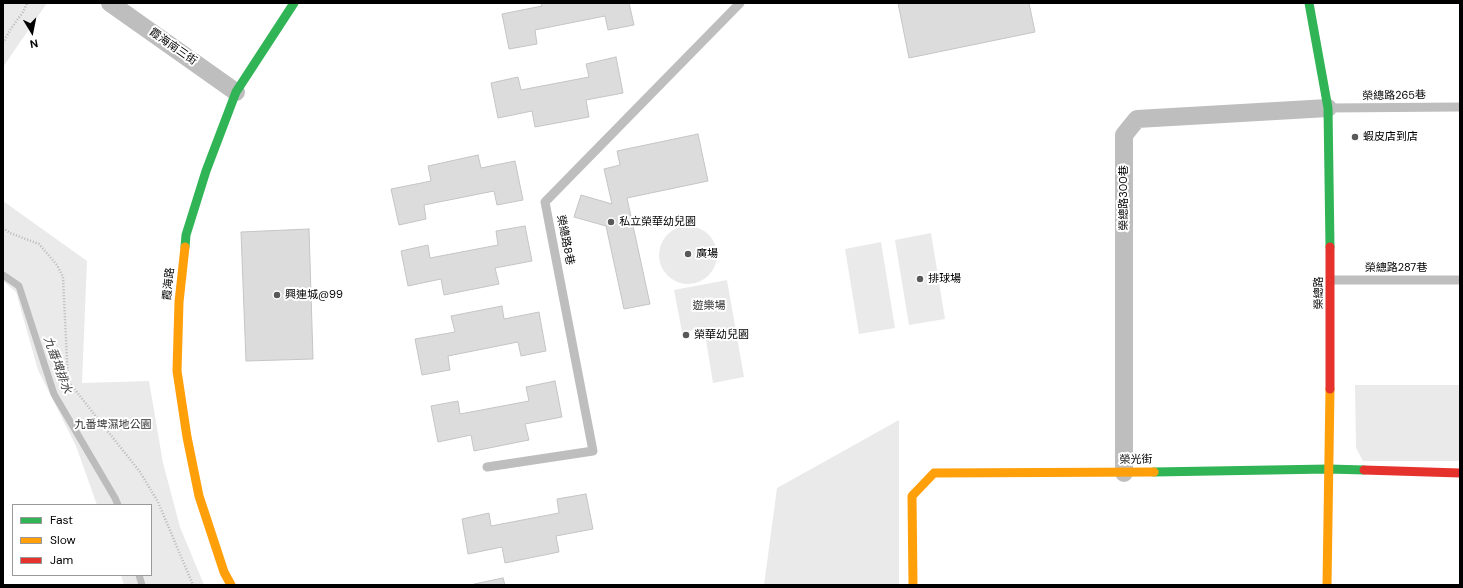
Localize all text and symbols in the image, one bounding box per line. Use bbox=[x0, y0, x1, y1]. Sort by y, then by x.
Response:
north arrow bbox=[12, 12, 52, 52]
street label: 霞海南三街 bbox=[147, 26, 199, 68]
text: N bbox=[29, 36, 39, 51]
street label: 榮總路265巷 bbox=[1362, 89, 1426, 103]
place label: 蝦皮店到店 bbox=[1363, 130, 1418, 144]
marker: 蝦皮店到店 bbox=[1350, 132, 1360, 142]
street label: 榮總路300巷 bbox=[1117, 165, 1131, 231]
street label: 榮總路8巷 bbox=[554, 214, 576, 266]
place label: 私立榮華幼兒園 bbox=[619, 215, 696, 229]
marker: 私立榮華幼兒園 bbox=[606, 217, 616, 227]
place label: 廣場 bbox=[696, 247, 718, 261]
marker: 廣場 bbox=[683, 249, 693, 259]
street label: 榮總路287巷 bbox=[1365, 261, 1427, 275]
street label: 霞海路 bbox=[161, 267, 177, 301]
place label: 排球場 bbox=[928, 272, 961, 286]
marker: 排球場 bbox=[915, 274, 925, 284]
street label: 榮總路 bbox=[1312, 277, 1326, 309]
place label: 興連城@99 bbox=[285, 288, 343, 302]
marker: 興連城@99 bbox=[272, 290, 282, 300]
park label: 遊樂場 bbox=[693, 299, 725, 313]
place label: 榮華幼兒園 bbox=[694, 328, 749, 342]
marker: 榮華幼兒園 bbox=[681, 330, 691, 340]
water label: 九番埤排水 bbox=[40, 334, 74, 396]
park label: 九番埤濕地公園 bbox=[75, 418, 151, 432]
street label: 榮光街 bbox=[1119, 453, 1153, 467]
legend bbox=[12, 504, 152, 576]
text: Fast bbox=[50, 512, 73, 528]
text: Slow bbox=[50, 532, 76, 548]
text: Jam bbox=[50, 552, 73, 568]

